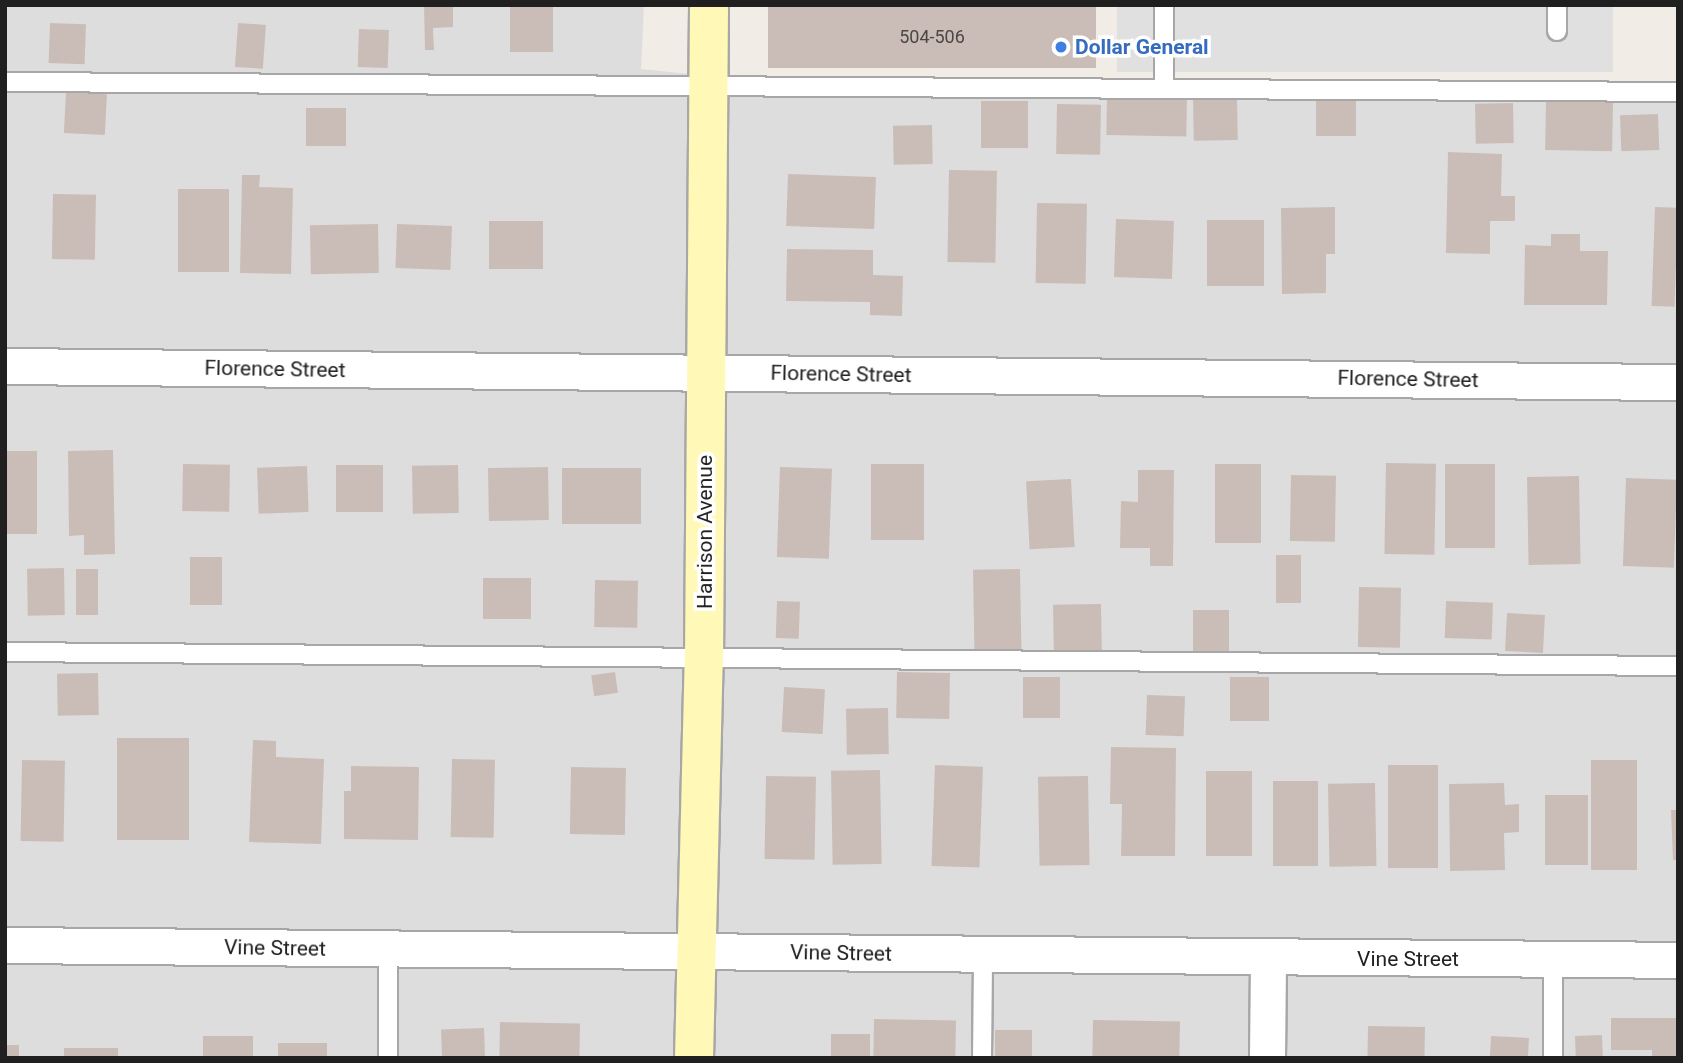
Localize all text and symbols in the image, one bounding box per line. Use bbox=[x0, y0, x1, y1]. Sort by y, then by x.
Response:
house number: 504-506 bbox=[899, 26, 965, 48]
place label: Dollar General bbox=[1075, 34, 1209, 60]
marker: Dollar General bbox=[1053, 39, 1069, 55]
street label: Florence Street bbox=[204, 355, 346, 383]
street label: Florence Street bbox=[770, 360, 912, 388]
street label: Florence Street bbox=[1337, 365, 1479, 393]
street label: Harrison Avenue bbox=[692, 455, 718, 609]
street label: Vine Street bbox=[224, 935, 326, 961]
street label: Vine Street bbox=[790, 940, 892, 966]
street label: Vine Street bbox=[1357, 946, 1459, 972]

